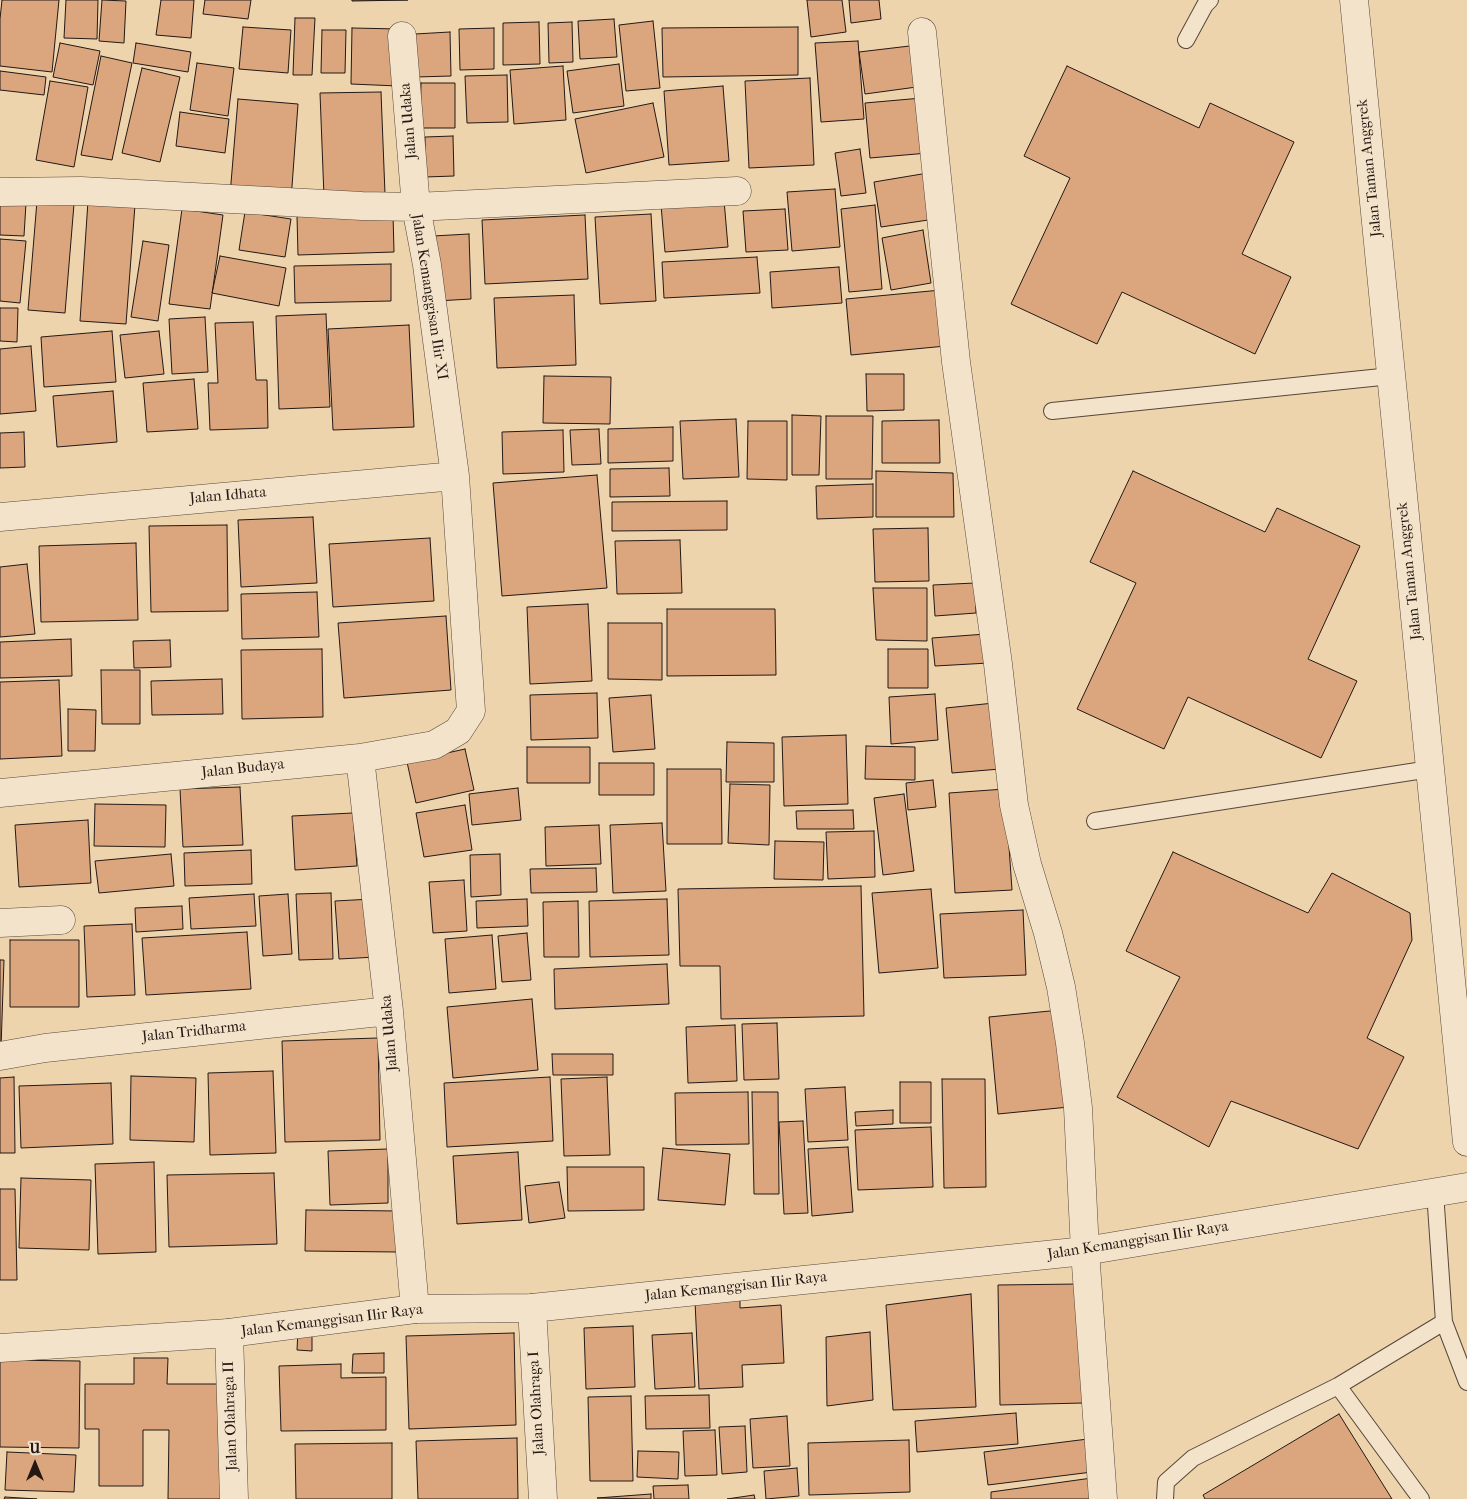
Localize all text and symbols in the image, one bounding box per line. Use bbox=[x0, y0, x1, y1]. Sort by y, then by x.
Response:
street label: Jalan Udaka bbox=[397, 82, 421, 160]
street label: Jalan Taman Anggrek bbox=[1354, 98, 1386, 238]
street label: Jalan Kemanggisan Ilir XI bbox=[407, 213, 451, 381]
street label: Jalan Idhata bbox=[189, 484, 267, 508]
street label: Jalan Taman Anggrek bbox=[1394, 501, 1426, 641]
street label: Jalan Budaya bbox=[201, 756, 285, 782]
street label: Jalan Udaka bbox=[378, 994, 402, 1072]
street label: Jalan Tridharma bbox=[141, 1018, 247, 1046]
street label: Jalan Kemanggisan Ilir Raya bbox=[1046, 1218, 1230, 1264]
street label: Jalan Kemanggisan Ilir Raya bbox=[644, 1268, 828, 1306]
street label: Jalan Kemanggisan Ilir Raya bbox=[240, 1301, 424, 1341]
street label: Jalan Olahraga I bbox=[525, 1351, 549, 1455]
street label: Jalan Olahraga II bbox=[220, 1361, 242, 1471]
north arrow bbox=[10, 1439, 60, 1489]
text: U bbox=[30, 1440, 40, 1457]

